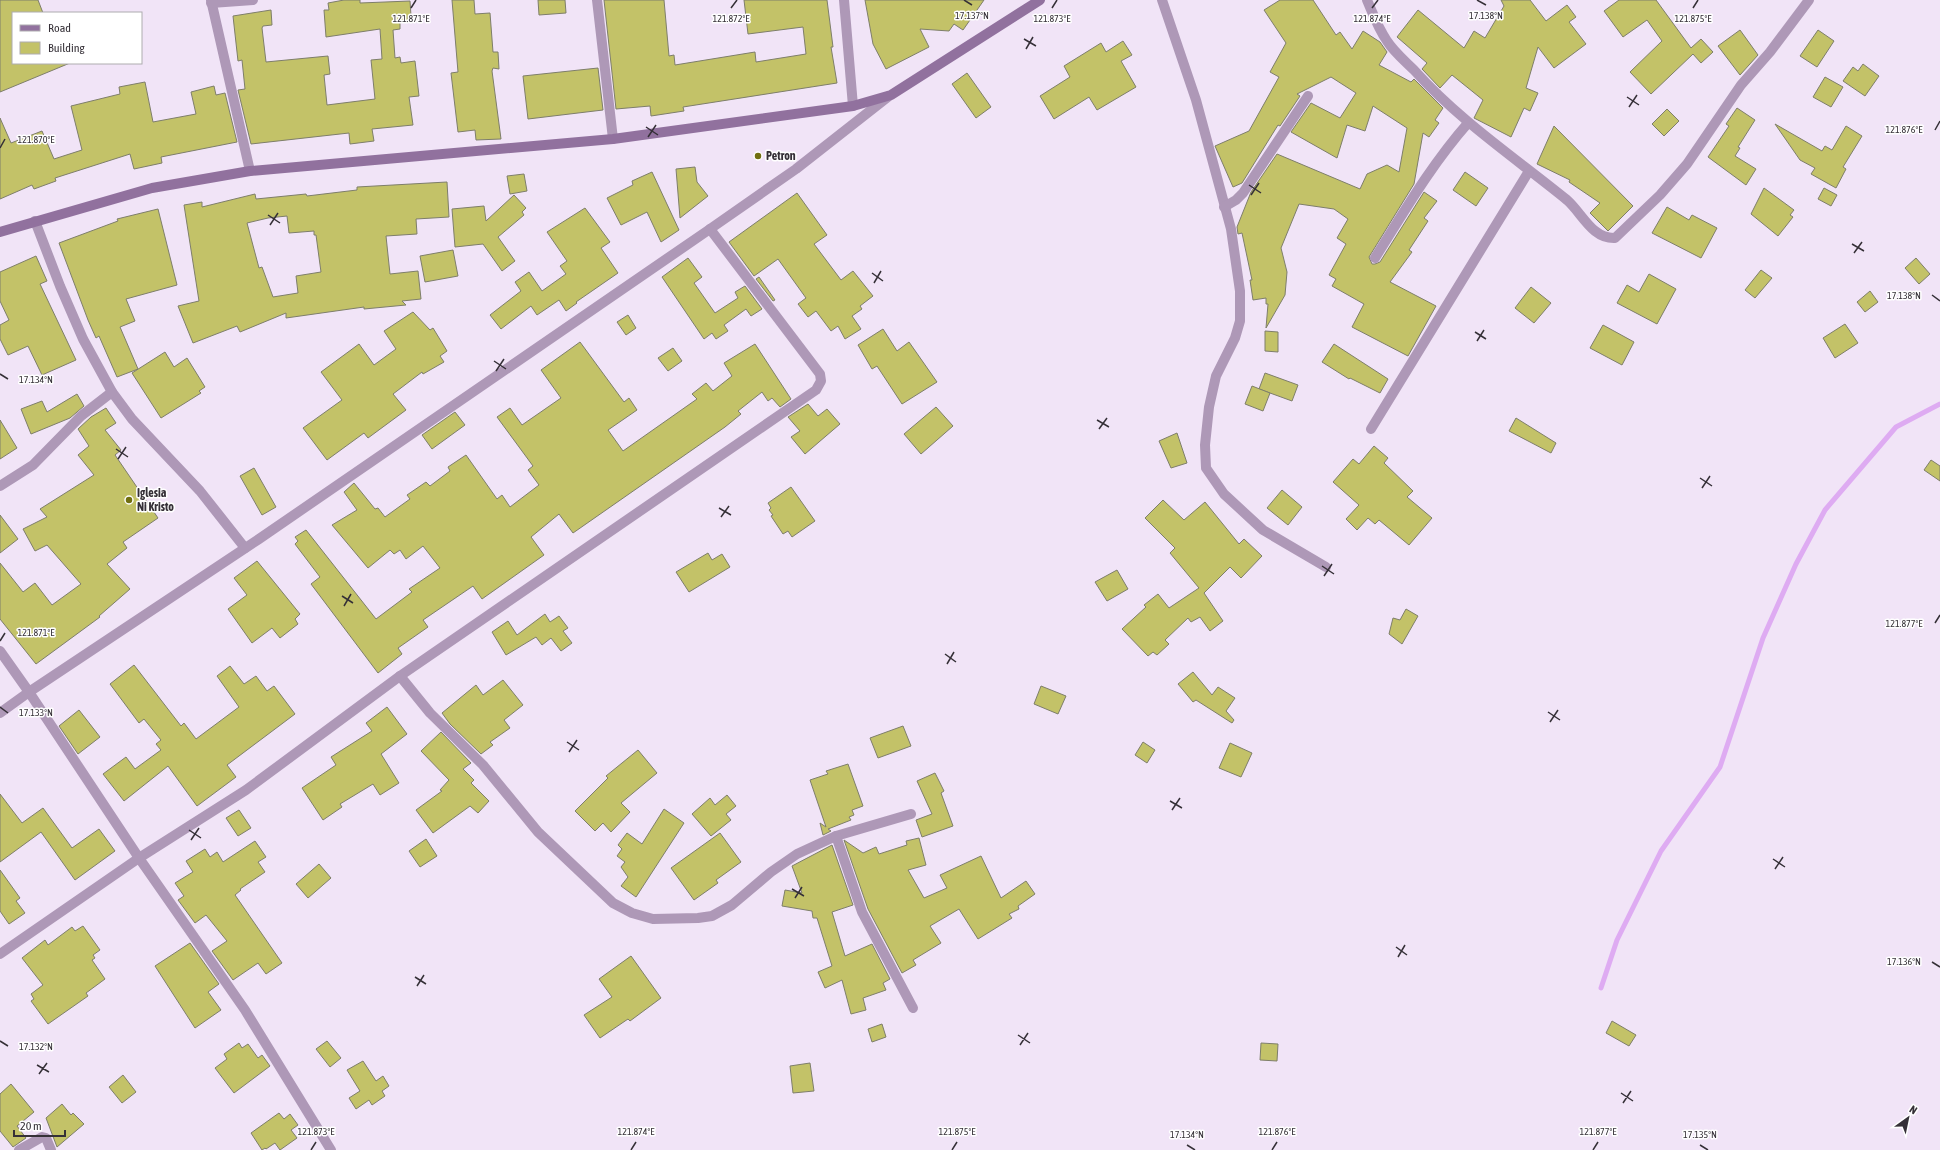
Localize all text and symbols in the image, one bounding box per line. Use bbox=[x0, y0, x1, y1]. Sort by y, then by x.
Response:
text: 17.137°N bbox=[955, 10, 989, 21]
text: 17.138°N bbox=[1469, 10, 1503, 21]
legend bbox=[12, 12, 142, 64]
text: 121.871°E bbox=[393, 13, 430, 24]
text: 121.872°E bbox=[713, 13, 750, 24]
text: 121.873°E bbox=[1034, 13, 1071, 24]
text: 121.874°E bbox=[1354, 13, 1391, 24]
text: 121.875°E bbox=[1675, 13, 1712, 24]
text: Road bbox=[48, 21, 71, 35]
text: Building bbox=[48, 41, 86, 55]
text: 121.876°E bbox=[1886, 124, 1923, 135]
text: 121.870°E bbox=[18, 134, 55, 145]
place label: Petron bbox=[766, 149, 796, 163]
marker: Petron bbox=[753, 151, 763, 161]
text: 17.138°N bbox=[1887, 290, 1921, 301]
text: 17.134°N bbox=[19, 374, 53, 385]
place label: Iglesia Ni Kristo bbox=[137, 486, 174, 514]
marker: Iglesia Ni Kristo bbox=[124, 495, 134, 505]
text: 121.877°E bbox=[1886, 618, 1923, 629]
text: 121.871°E bbox=[18, 627, 55, 638]
text: 17.133°N bbox=[19, 707, 53, 718]
text: 17.136°N bbox=[1887, 956, 1921, 967]
text: 17.132°N bbox=[19, 1041, 53, 1052]
north arrow bbox=[1888, 1098, 1928, 1138]
text: N bbox=[1907, 1103, 1919, 1116]
scale bar bbox=[14, 1112, 65, 1138]
text: 20 m bbox=[20, 1119, 42, 1133]
text: 121.873°E bbox=[298, 1126, 335, 1137]
text: 121.874°E bbox=[618, 1126, 655, 1137]
text: 121.875°E bbox=[939, 1126, 976, 1137]
text: 121.876°E bbox=[1259, 1126, 1296, 1137]
text: 121.877°E bbox=[1580, 1126, 1617, 1137]
text: 17.134°N bbox=[1170, 1129, 1204, 1140]
text: 17.135°N bbox=[1683, 1129, 1717, 1140]

